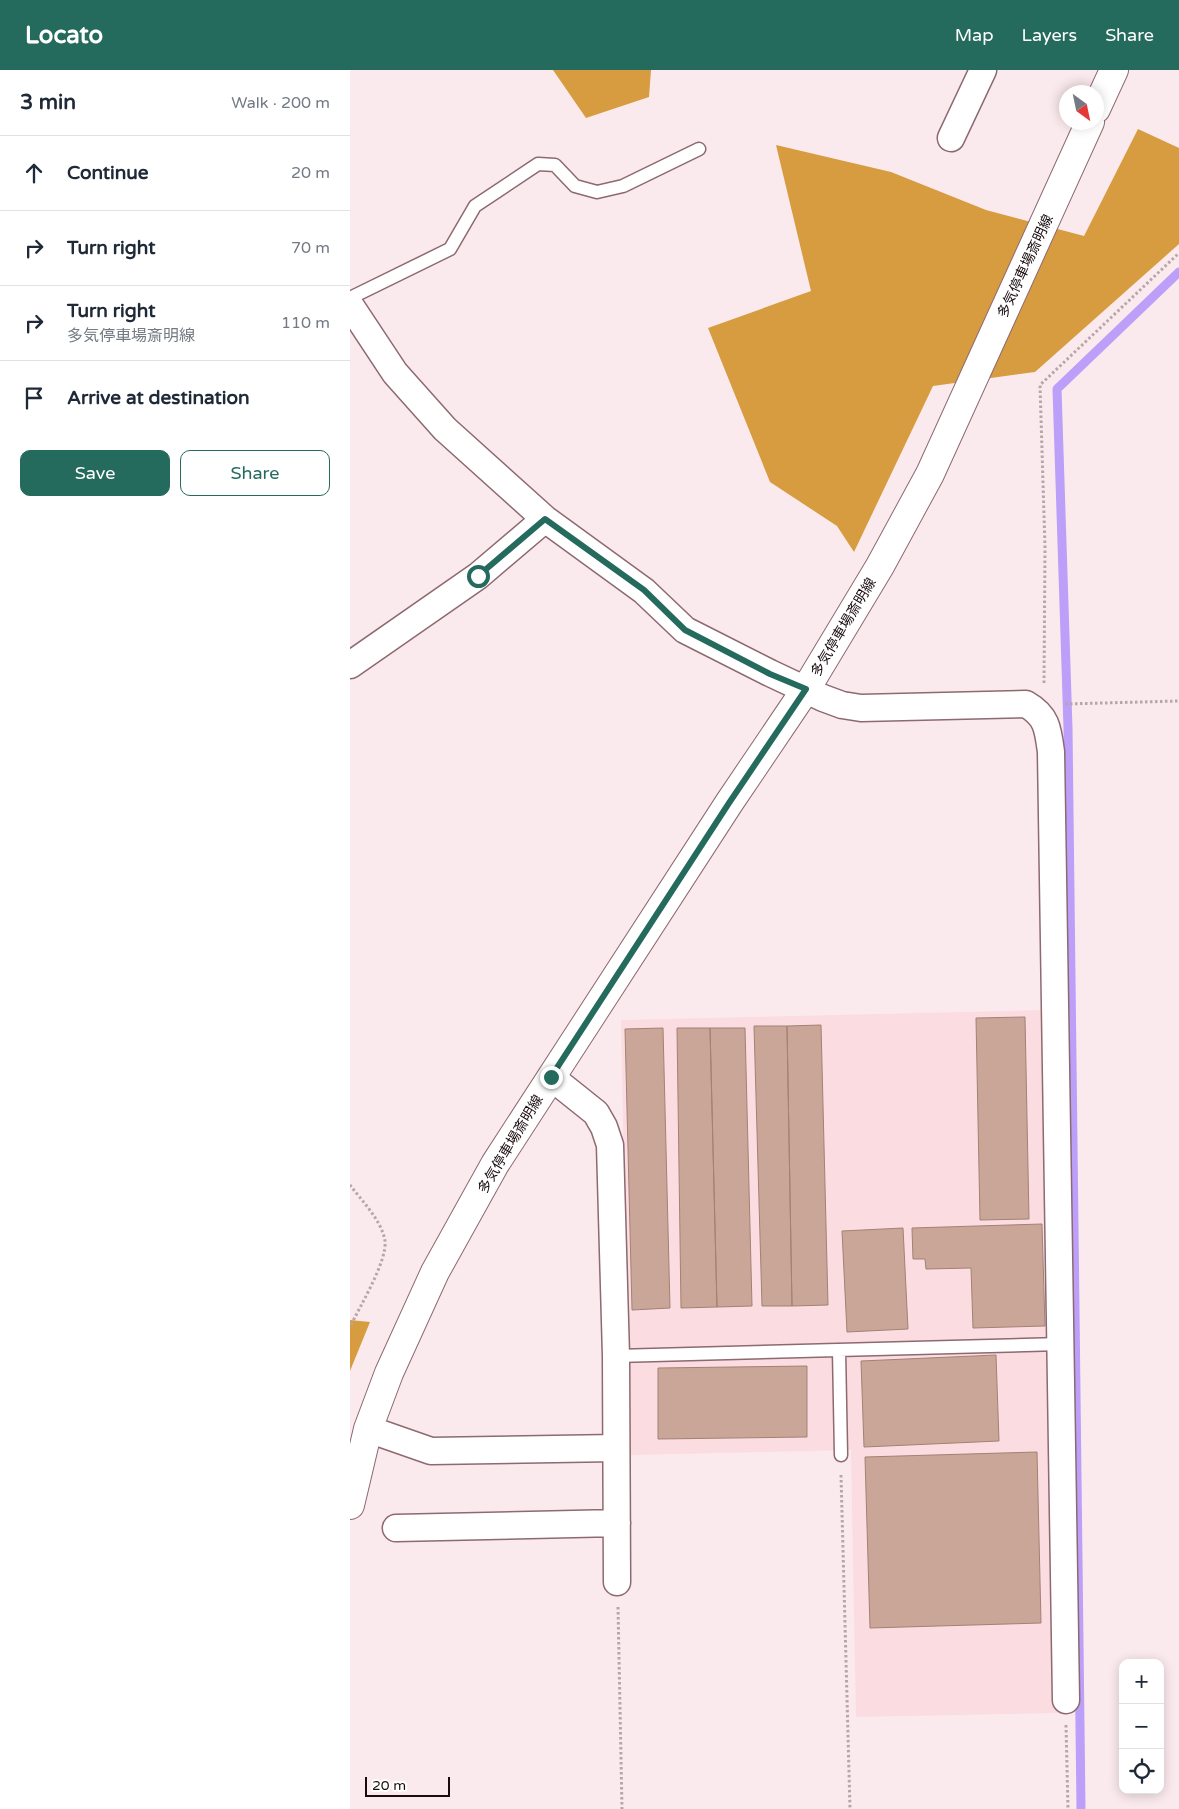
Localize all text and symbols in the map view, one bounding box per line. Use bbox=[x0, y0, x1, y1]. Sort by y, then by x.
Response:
text: Locato bbox=[25, 21, 103, 50]
text: Map bbox=[955, 24, 994, 46]
text: Layers bbox=[1022, 24, 1077, 46]
text: Share bbox=[1105, 24, 1154, 46]
north arrow bbox=[1059, 85, 1104, 130]
text: 3 min bbox=[20, 90, 76, 115]
text: Walk · 200 m bbox=[231, 93, 330, 113]
icon: ahead bbox=[20, 159, 48, 187]
text: Continue bbox=[67, 162, 149, 184]
text: 20 m bbox=[291, 163, 330, 183]
street label: 多気停車場斎明線 bbox=[994, 212, 1057, 321]
icon: right bbox=[20, 234, 48, 262]
text: Turn right bbox=[67, 237, 155, 259]
text: 70 m bbox=[291, 238, 330, 258]
text: Turn right bbox=[67, 300, 155, 322]
icon: right bbox=[20, 309, 48, 337]
text: 110 m bbox=[281, 313, 330, 333]
text: 多気停車場斎明線 bbox=[67, 326, 195, 346]
icon: arrive bbox=[20, 384, 48, 412]
text: Arrive at destination bbox=[67, 387, 250, 409]
button: Save bbox=[20, 450, 170, 496]
button: Share bbox=[180, 450, 330, 496]
route start bbox=[467, 565, 490, 588]
street label: 多気停車場斎明線 bbox=[807, 575, 880, 680]
route end bbox=[540, 1066, 563, 1089]
street label: 多気停車場斎明線 bbox=[474, 1092, 547, 1197]
map controls bbox=[1119, 1659, 1164, 1794]
button: + bbox=[1119, 1659, 1164, 1704]
button: − bbox=[1119, 1704, 1164, 1749]
button: locate bbox=[1119, 1749, 1164, 1794]
scale bar bbox=[365, 1774, 450, 1797]
text: 20 m bbox=[372, 1777, 406, 1794]

